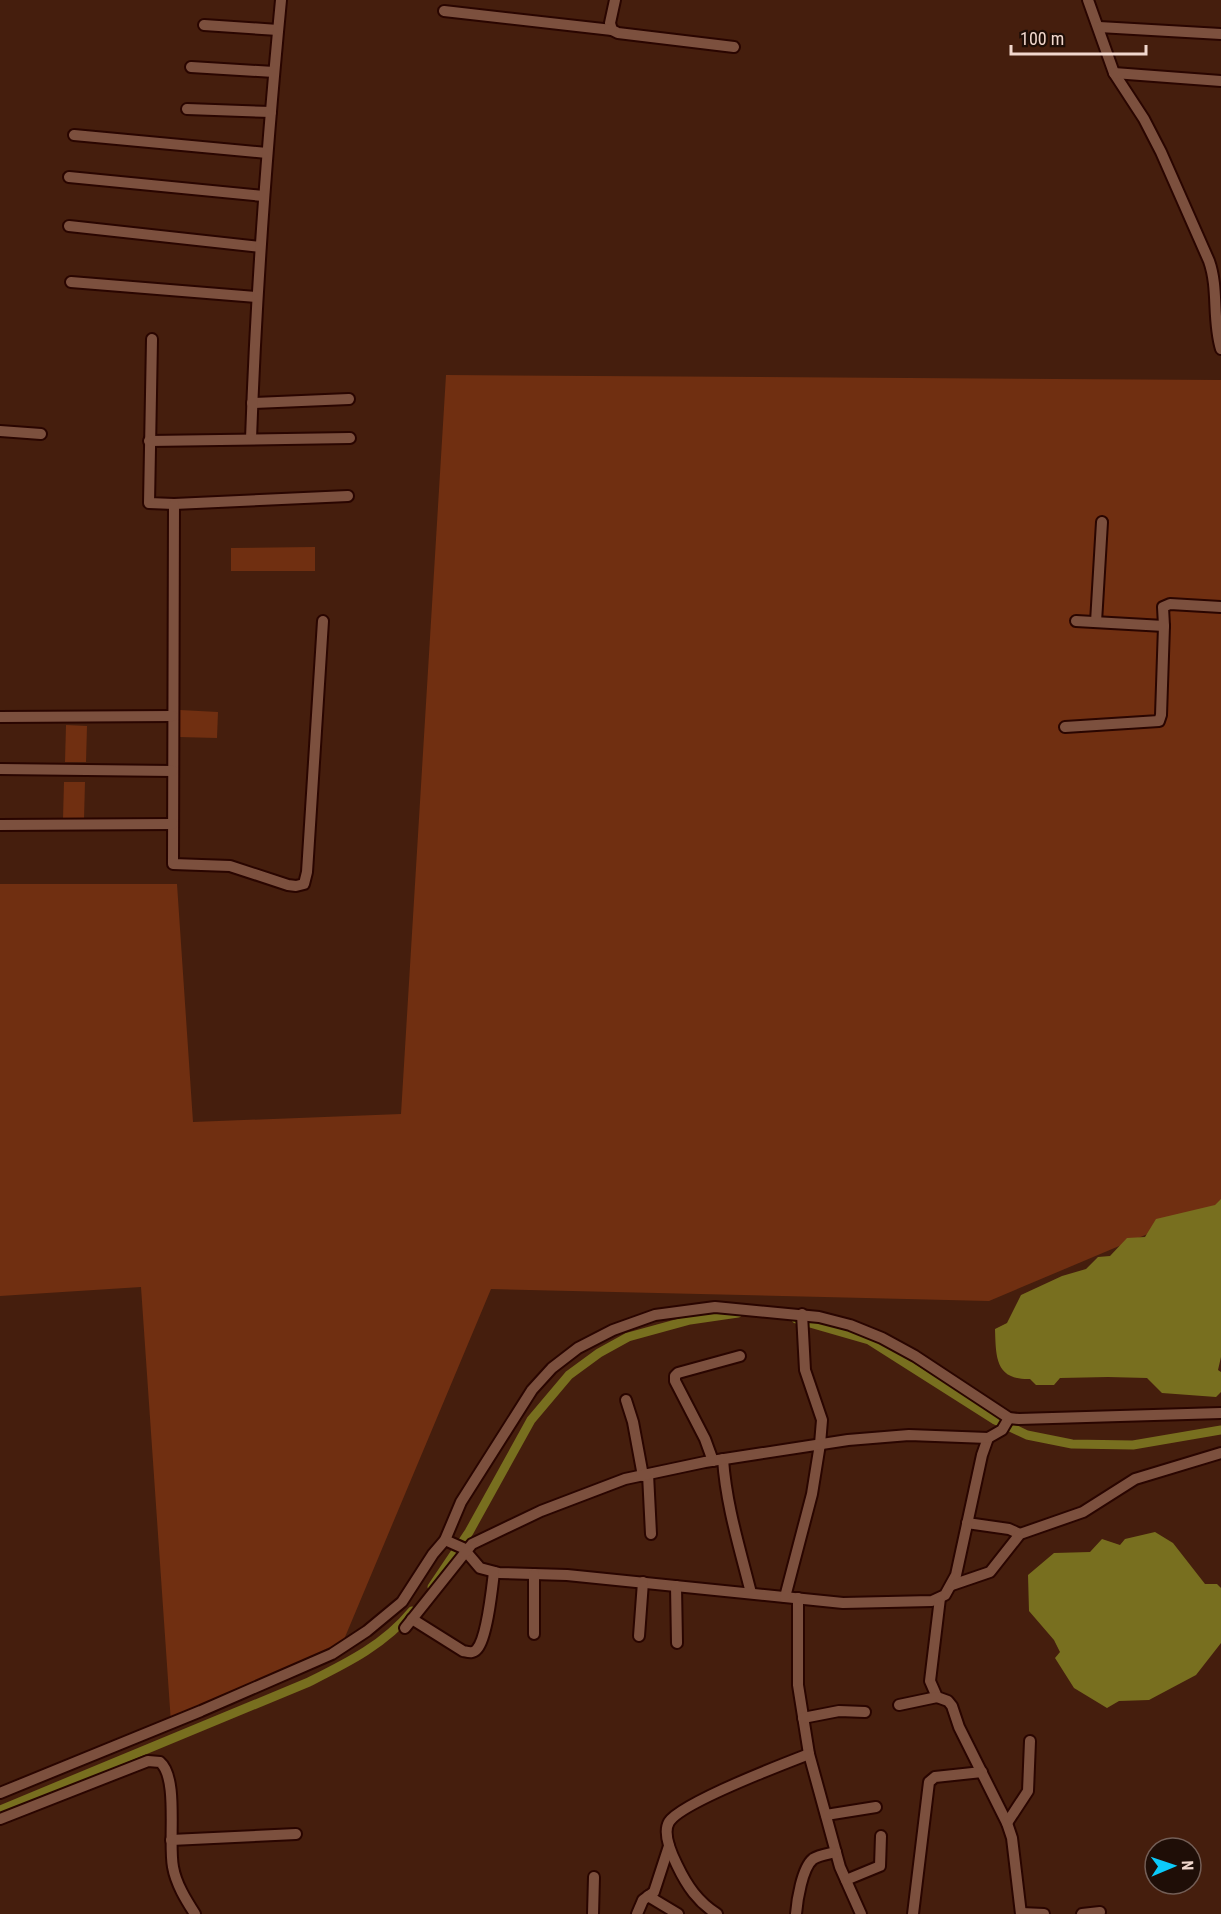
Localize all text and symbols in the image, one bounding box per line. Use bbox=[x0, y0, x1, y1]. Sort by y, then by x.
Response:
scale bar bbox=[1011, 18, 1146, 56]
text: 100 m bbox=[1020, 28, 1064, 49]
north arrow bbox=[1143, 1836, 1203, 1896]
text: N bbox=[1178, 1860, 1197, 1871]

